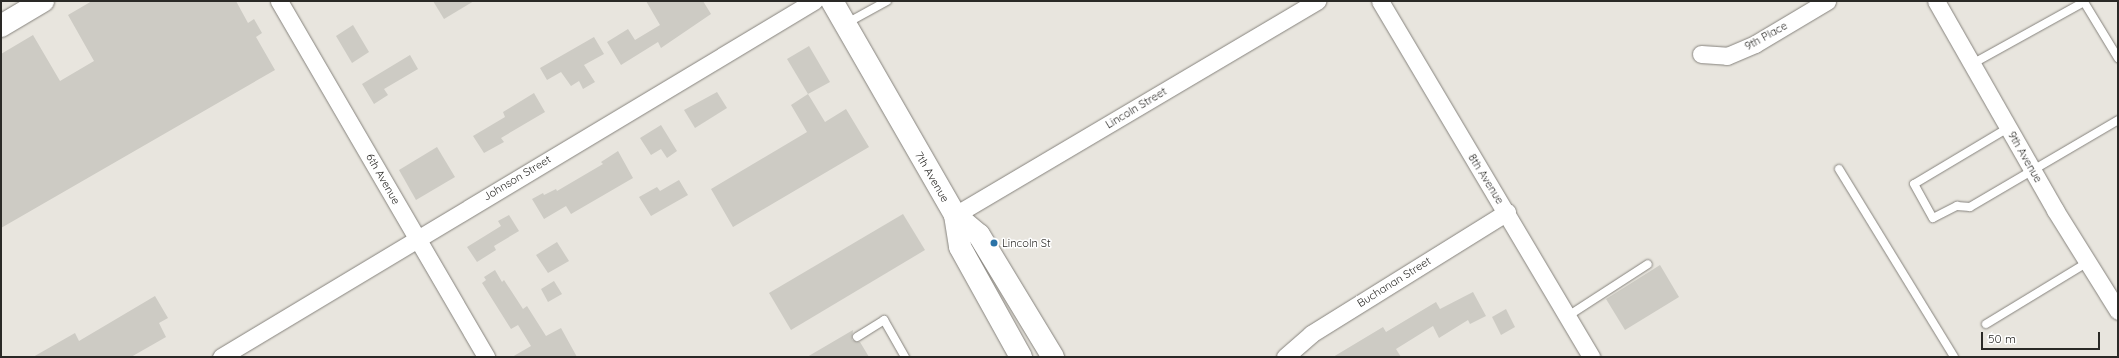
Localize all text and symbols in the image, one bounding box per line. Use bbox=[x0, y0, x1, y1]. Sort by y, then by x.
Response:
street label: 9th Place bbox=[1742, 19, 1790, 53]
street label: Lincoln Street bbox=[1103, 85, 1169, 131]
street label: 9th Avenue bbox=[2005, 129, 2045, 185]
street label: 7th Avenue bbox=[912, 149, 952, 205]
street label: 6th Avenue bbox=[363, 151, 403, 207]
street label: 8th Avenue bbox=[1465, 152, 1507, 206]
street label: Johnson Street bbox=[481, 153, 553, 203]
place label: Lincoln St bbox=[1002, 236, 1051, 250]
marker: Lincoln St bbox=[989, 238, 999, 248]
street label: Buchanan Street bbox=[1355, 254, 1433, 310]
scale bar bbox=[1983, 324, 2102, 350]
text: 50 m bbox=[1988, 331, 2016, 346]

